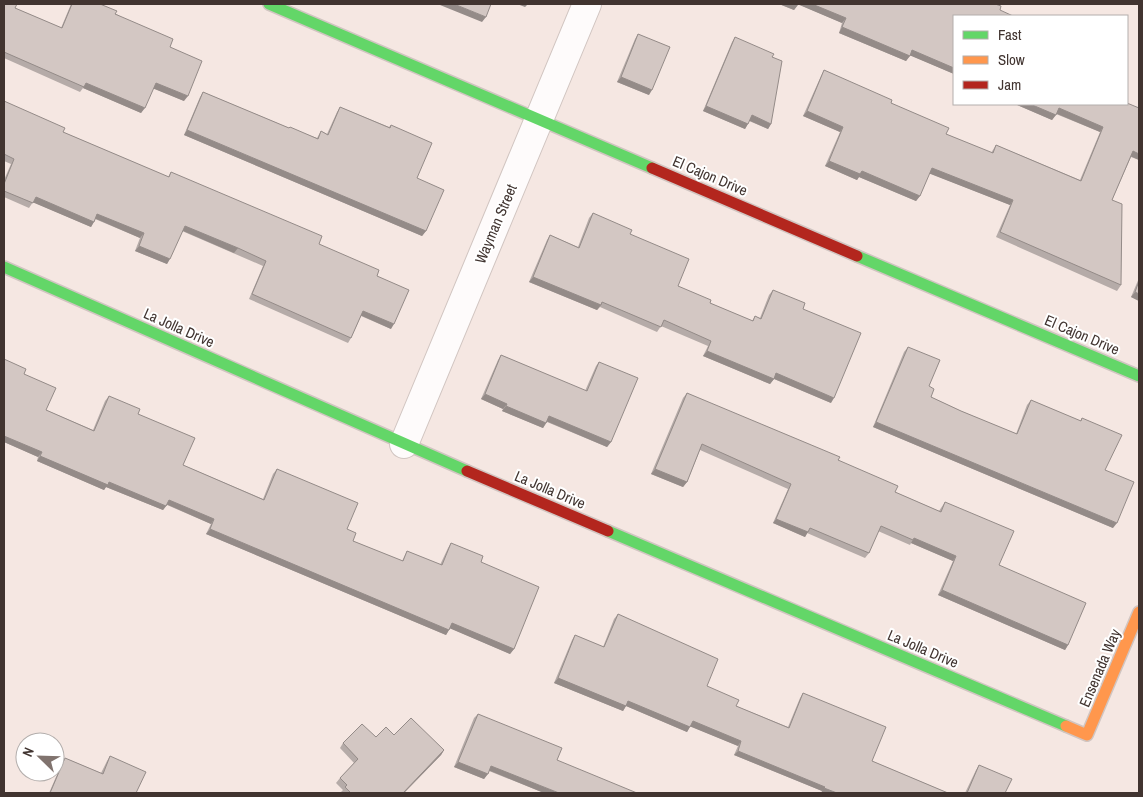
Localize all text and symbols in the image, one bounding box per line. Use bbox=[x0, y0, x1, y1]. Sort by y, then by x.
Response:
legend bbox=[953, 15, 1128, 105]
text: Fast bbox=[998, 24, 1022, 45]
text: Slow bbox=[998, 49, 1025, 70]
text: Jam bbox=[998, 74, 1021, 95]
street label: El Cajon Drive bbox=[670, 150, 751, 201]
street label: Wayman Street bbox=[469, 180, 522, 267]
street label: La Jolla Drive bbox=[141, 303, 218, 352]
street label: El Cajon Drive bbox=[1042, 309, 1123, 360]
street label: La Jolla Drive bbox=[511, 465, 589, 514]
street label: La Jolla Drive bbox=[884, 624, 962, 673]
street label: Ensenada Way bbox=[1074, 625, 1126, 710]
north arrow bbox=[15, 732, 65, 782]
text: N bbox=[18, 745, 38, 759]

